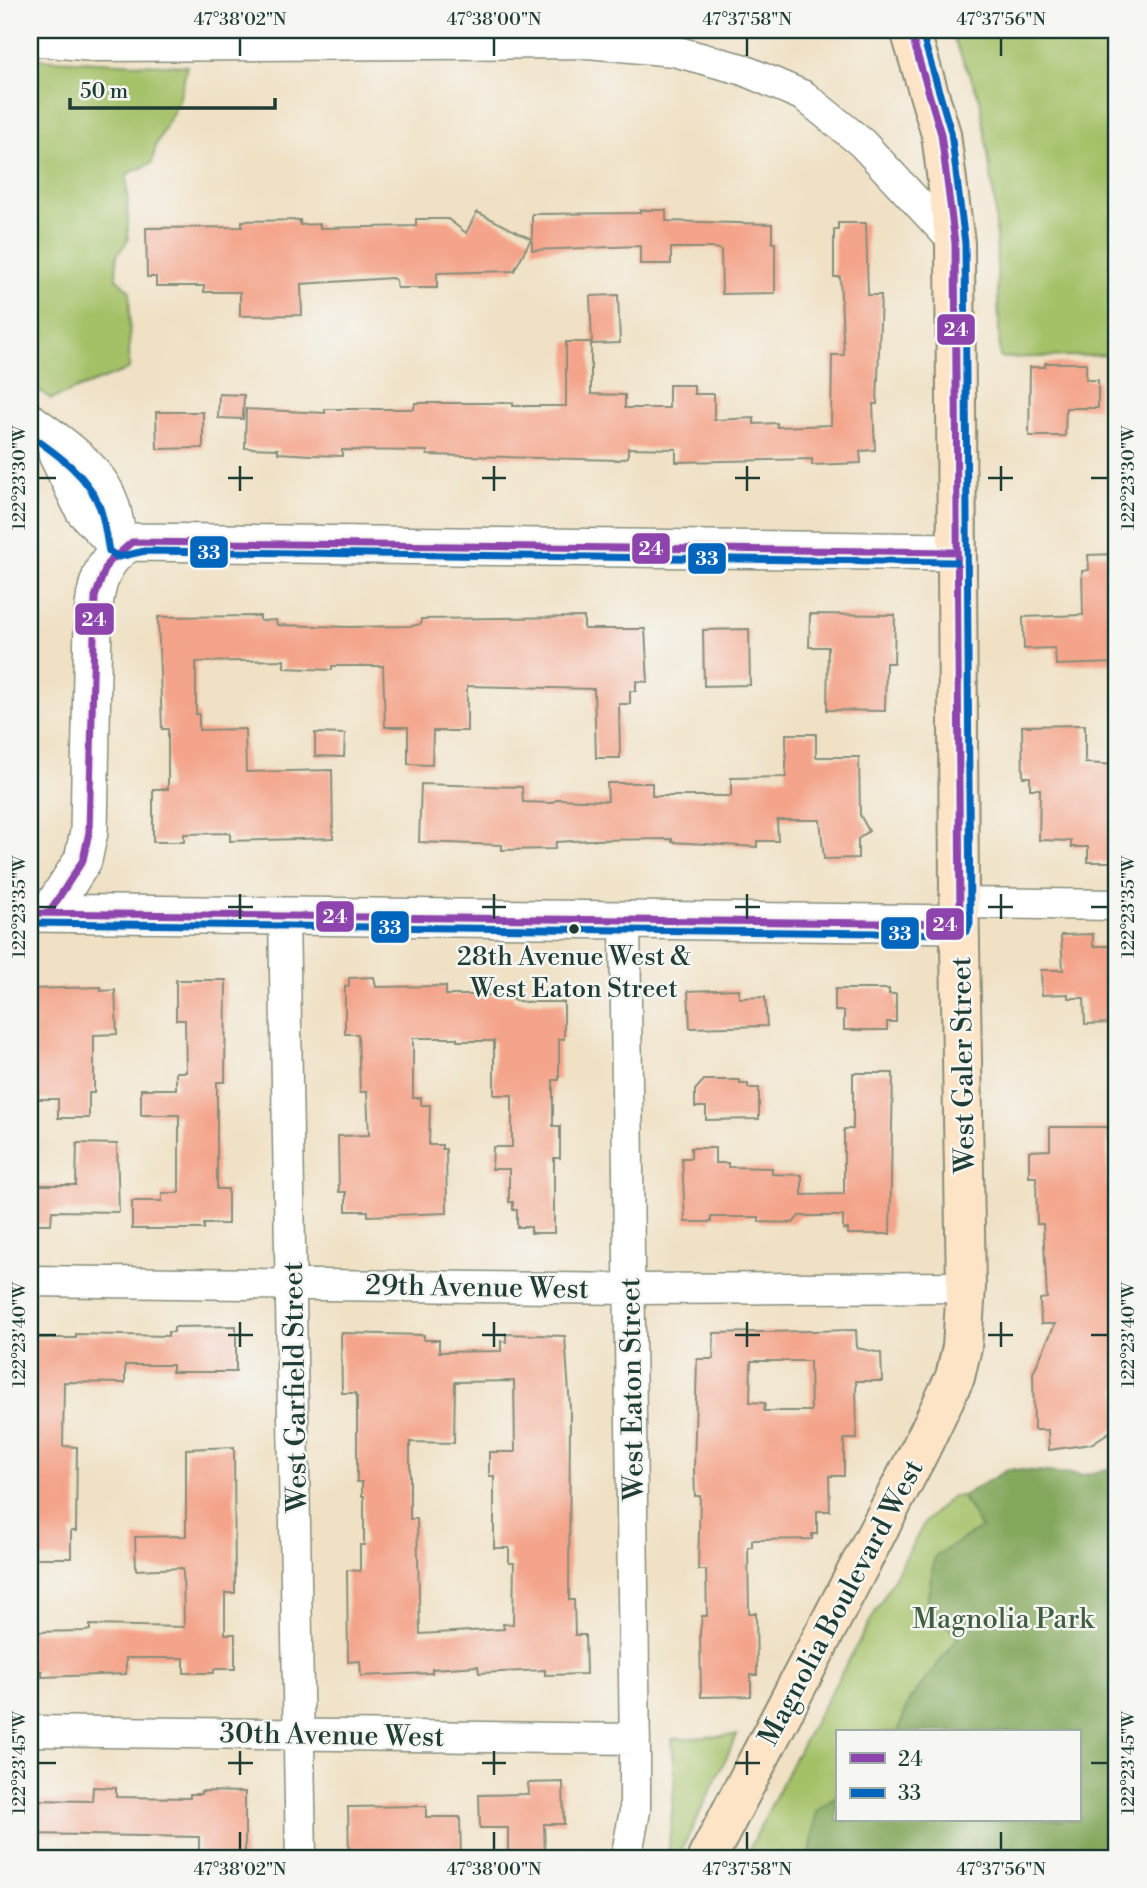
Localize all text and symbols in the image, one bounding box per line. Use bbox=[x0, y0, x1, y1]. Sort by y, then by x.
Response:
text: 47°38'02"N bbox=[193, 8, 287, 31]
text: 47°38'00"N bbox=[447, 8, 542, 31]
text: 47°37'58"N bbox=[702, 8, 792, 31]
text: 47°37'56"N bbox=[956, 8, 1046, 31]
scale bar bbox=[70, 66, 275, 110]
text: 50 m bbox=[80, 79, 128, 105]
line badge: 24 bbox=[936, 313, 976, 346]
text: 24 bbox=[944, 318, 969, 342]
text: 122°23'30"W bbox=[8, 425, 31, 530]
text: 122°23'30"W bbox=[1117, 425, 1140, 530]
line badge: 24 bbox=[631, 532, 671, 565]
line badge: 33 bbox=[189, 535, 229, 569]
text: 24 bbox=[639, 537, 664, 561]
text: 33 bbox=[198, 541, 220, 565]
line badge: 33 bbox=[687, 542, 727, 575]
text: 33 bbox=[696, 547, 718, 571]
line badge: 24 bbox=[74, 602, 115, 636]
text: 24 bbox=[82, 608, 107, 632]
text: 122°23'35"W bbox=[8, 855, 31, 958]
text: 122°23'35"W bbox=[1117, 855, 1140, 958]
line badge: 24 bbox=[315, 900, 355, 933]
text: 24 bbox=[323, 905, 348, 929]
line badge: 24 bbox=[925, 907, 965, 941]
line badge: 33 bbox=[370, 910, 410, 944]
text: 24 bbox=[933, 913, 958, 937]
text: 33 bbox=[379, 916, 401, 940]
line badge: 33 bbox=[880, 916, 920, 950]
marker: 28th Avenue West & West Eaton Street bbox=[567, 922, 581, 936]
text: 33 bbox=[889, 922, 911, 946]
place label: 28th Avenue West & West Eaton Street bbox=[457, 941, 691, 1005]
street label: West Galer Street bbox=[944, 956, 983, 1175]
street label: West Garfield Street bbox=[276, 1261, 315, 1514]
street label: 29th Avenue West bbox=[365, 1268, 589, 1307]
street label: West Eaton Street bbox=[613, 1277, 652, 1502]
text: 122°23'40"W bbox=[8, 1282, 31, 1388]
text: 122°23'40"W bbox=[1117, 1282, 1140, 1388]
street label: Magnolia Boulevard West bbox=[751, 1454, 932, 1752]
park label: Magnolia Park bbox=[912, 1602, 1095, 1637]
text: 122°23'45"W bbox=[8, 1711, 31, 1815]
text: 122°23'45"W bbox=[1117, 1711, 1140, 1815]
street label: 30th Avenue West bbox=[219, 1716, 445, 1755]
legend bbox=[836, 1730, 1080, 1822]
text: 24 bbox=[898, 1747, 923, 1773]
text: 33 bbox=[898, 1781, 921, 1807]
text: 47°38'02"N bbox=[193, 1858, 287, 1881]
text: 47°38'00"N bbox=[447, 1858, 542, 1881]
text: 47°37'58"N bbox=[702, 1858, 792, 1881]
text: 47°37'56"N bbox=[956, 1858, 1046, 1881]

